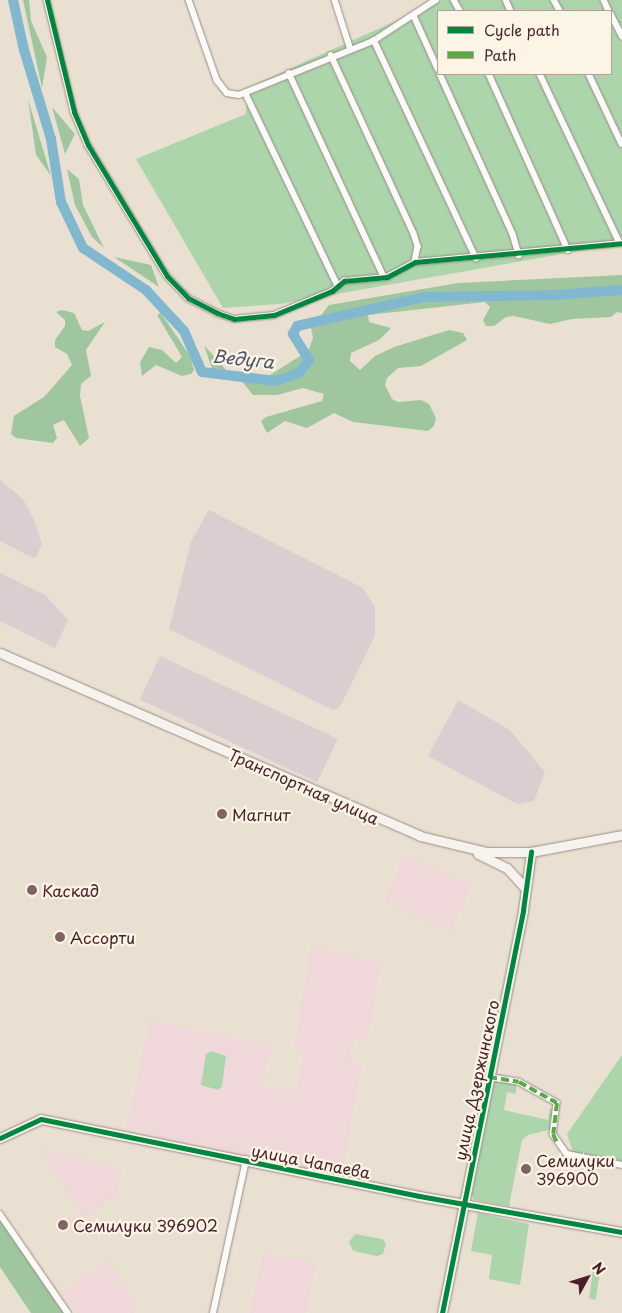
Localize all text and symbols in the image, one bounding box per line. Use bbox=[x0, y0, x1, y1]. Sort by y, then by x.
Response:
legend bbox=[437, 10, 612, 75]
text: Cycle path bbox=[484, 18, 560, 41]
text: Path bbox=[484, 43, 516, 66]
water label: Ведуга bbox=[211, 345, 275, 373]
street label: Транспортная улица bbox=[225, 744, 383, 828]
place label: Магнит bbox=[232, 804, 291, 824]
marker: Магнит bbox=[216, 808, 228, 820]
place label: Каскад bbox=[42, 880, 99, 900]
marker: Каскад bbox=[26, 884, 38, 896]
place label: Ассорти bbox=[70, 927, 135, 947]
marker: Ассорти bbox=[54, 931, 66, 943]
street label: улица Дзержинского bbox=[450, 998, 502, 1162]
street label: улица Чапаева bbox=[250, 1140, 372, 1182]
place label: Семилуки 396900 bbox=[536, 1150, 615, 1188]
marker: Семилуки 396900 bbox=[520, 1163, 532, 1175]
place label: Семилуки 396902 bbox=[73, 1215, 218, 1235]
marker: Семилуки 396902 bbox=[57, 1219, 69, 1231]
north arrow bbox=[562, 1253, 612, 1303]
text: N bbox=[587, 1257, 611, 1279]

